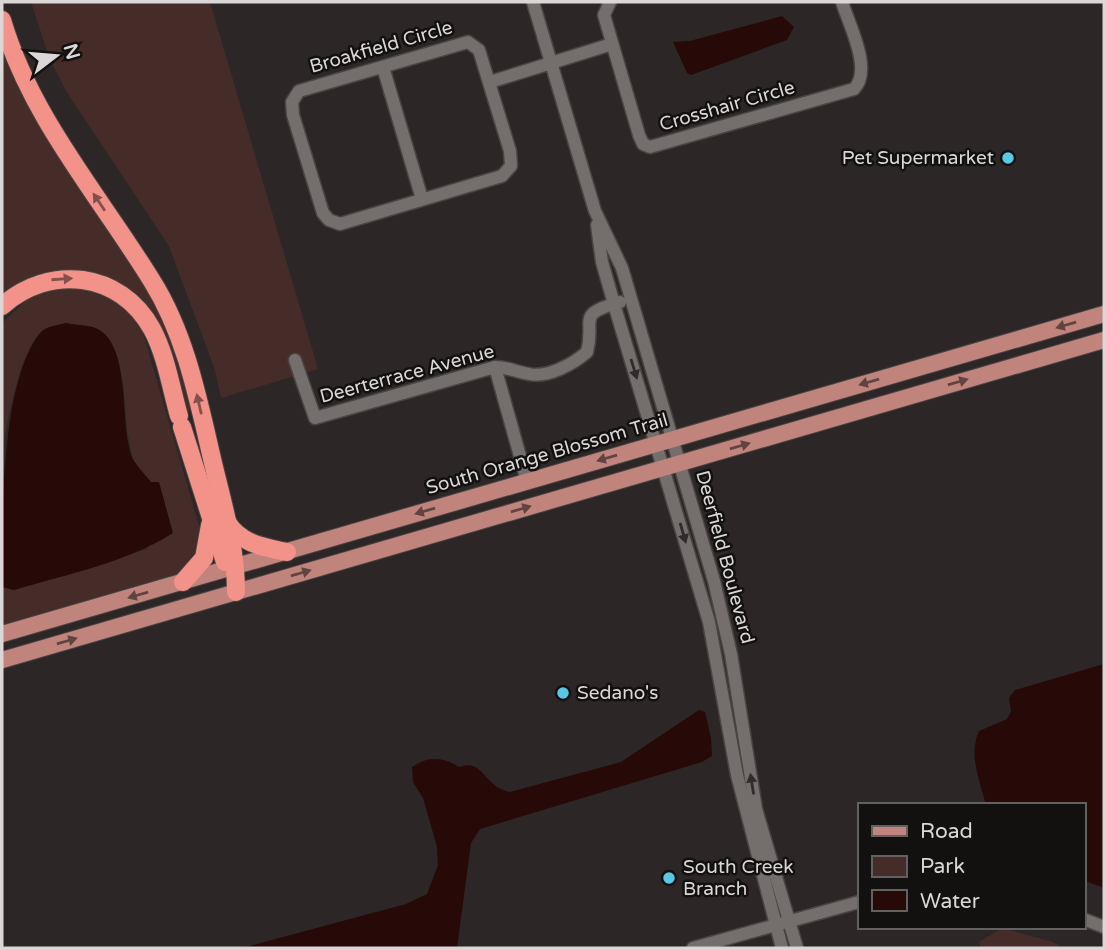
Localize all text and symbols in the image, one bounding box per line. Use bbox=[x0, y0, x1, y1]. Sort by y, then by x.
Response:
street label: Broakfield Circle bbox=[307, 16, 455, 78]
north arrow bbox=[21, 21, 91, 91]
text: N bbox=[59, 41, 84, 62]
street label: Crosshair Circle bbox=[657, 76, 797, 136]
place label: Pet Supermarket bbox=[842, 147, 994, 169]
marker: Pet Supermarket bbox=[1000, 150, 1016, 166]
one-way arrow bbox=[92, 193, 106, 211]
one-way arrow bbox=[51, 273, 73, 284]
one-way arrow bbox=[1056, 320, 1077, 330]
street label: Deerterrace Avenue bbox=[317, 340, 497, 408]
one-way arrow bbox=[629, 359, 639, 380]
one-way arrow bbox=[948, 377, 969, 387]
one-way arrow bbox=[858, 378, 879, 388]
one-way arrow bbox=[193, 393, 204, 415]
street label: South Orange Blossom Trail bbox=[424, 409, 670, 499]
one-way arrow bbox=[729, 440, 751, 451]
one-way arrow bbox=[596, 454, 617, 464]
street label: Deerfield Boulevard bbox=[691, 468, 759, 646]
one-way arrow bbox=[511, 504, 532, 514]
one-way arrow bbox=[413, 506, 435, 517]
one-way arrow bbox=[679, 523, 689, 544]
one-way arrow bbox=[291, 567, 313, 578]
one-way arrow bbox=[128, 590, 149, 600]
one-way arrow bbox=[57, 636, 78, 646]
place label: Sedano's bbox=[577, 682, 658, 704]
marker: Sedano's bbox=[555, 685, 571, 701]
one-way arrow bbox=[746, 772, 757, 794]
legend bbox=[858, 803, 1085, 929]
text: Road bbox=[920, 819, 973, 844]
text: Park bbox=[920, 854, 965, 879]
place label: South Creek Branch bbox=[683, 856, 794, 900]
marker: South Creek Branch bbox=[661, 870, 677, 886]
text: Water bbox=[920, 889, 980, 914]

